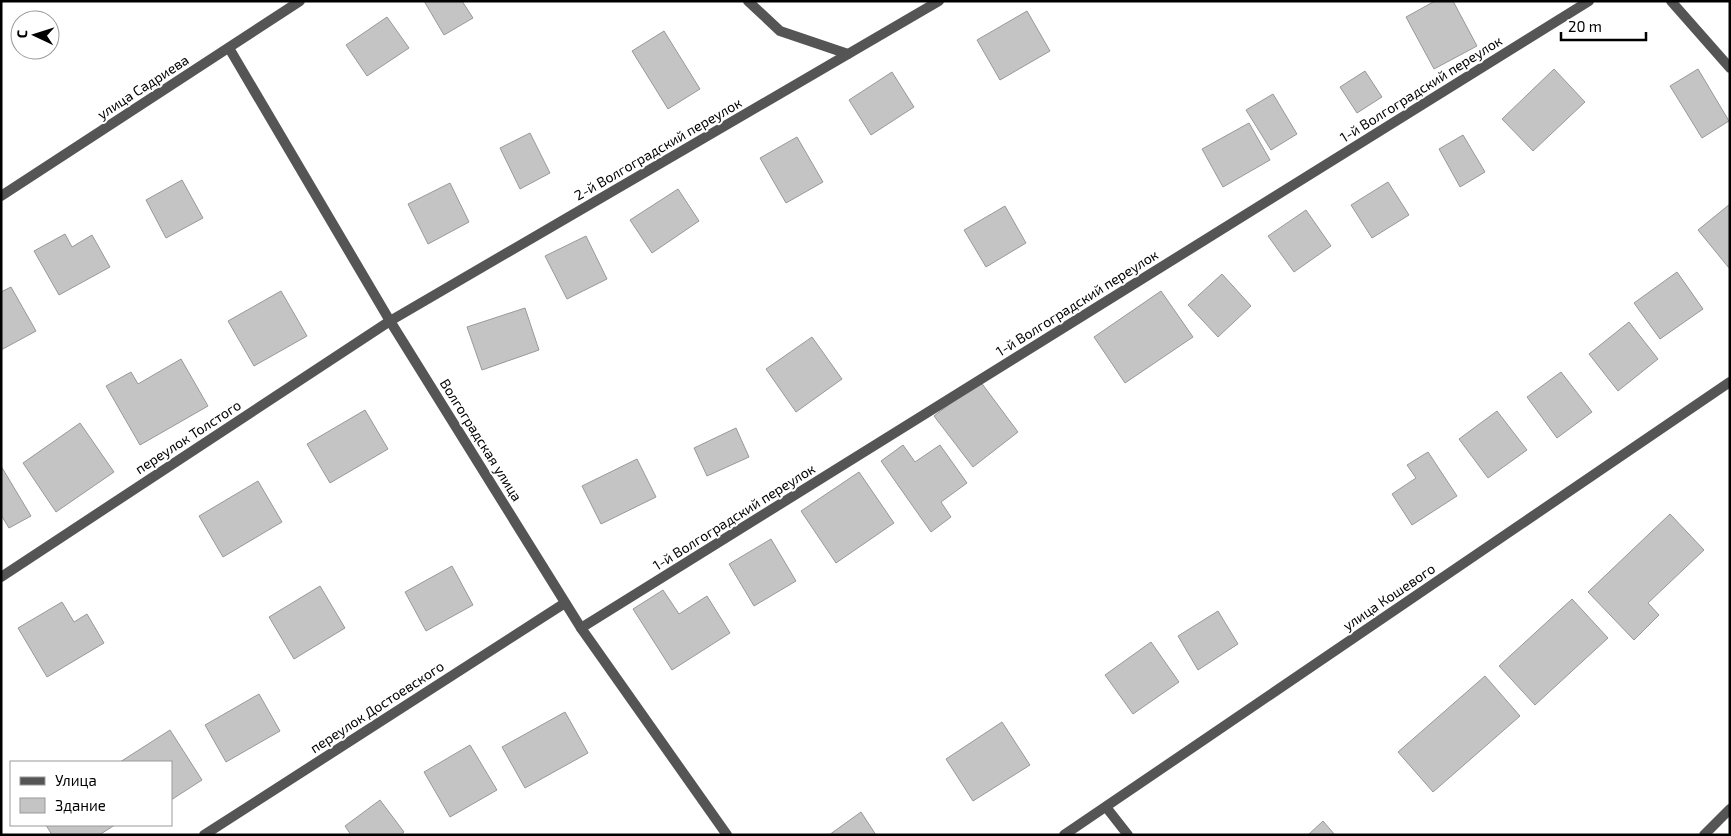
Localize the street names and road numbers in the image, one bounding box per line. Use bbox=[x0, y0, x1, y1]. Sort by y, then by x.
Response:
street label: 1-й Волгоградский переулок bbox=[1336, 31, 1505, 146]
street label: улица Садриева bbox=[94, 51, 192, 122]
street label: 2-й Волгоградский переулок bbox=[571, 93, 745, 204]
street label: 1-й Волгоградский переулок bbox=[992, 245, 1161, 360]
street label: Волгоградская улица bbox=[437, 375, 526, 504]
street label: переулок Толстого bbox=[132, 396, 244, 477]
street label: 1-й Волгоградский переулок bbox=[649, 459, 818, 574]
street label: улица Кошевого bbox=[1339, 559, 1438, 634]
street label: переулок Достоевского bbox=[307, 657, 447, 756]

